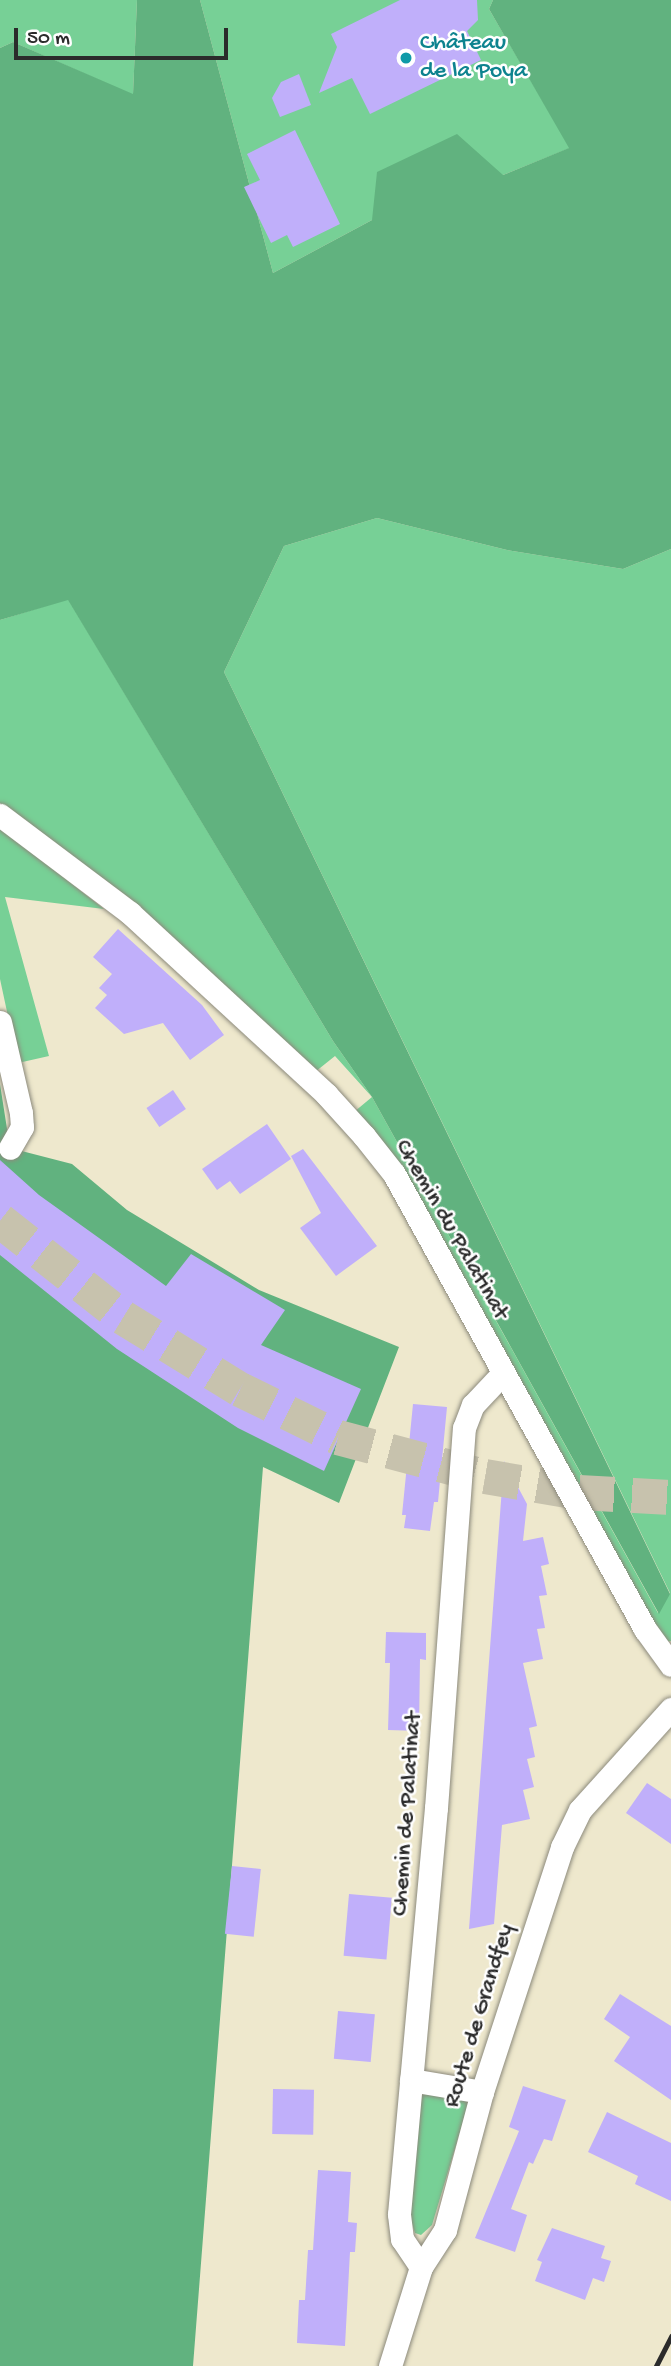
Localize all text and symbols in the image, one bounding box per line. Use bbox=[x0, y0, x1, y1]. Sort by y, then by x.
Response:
scale bar bbox=[18, 14, 231, 58]
text: 50 m bbox=[27, 27, 70, 52]
place label: Château de la Poya bbox=[420, 30, 527, 86]
marker: Château de la Poya bbox=[398, 50, 414, 66]
street label: Chemin du Palatinat bbox=[388, 1135, 514, 1325]
street label: Chemin de Palatinat bbox=[387, 1711, 429, 1917]
street label: Route de Grandfey bbox=[438, 1921, 522, 2111]

